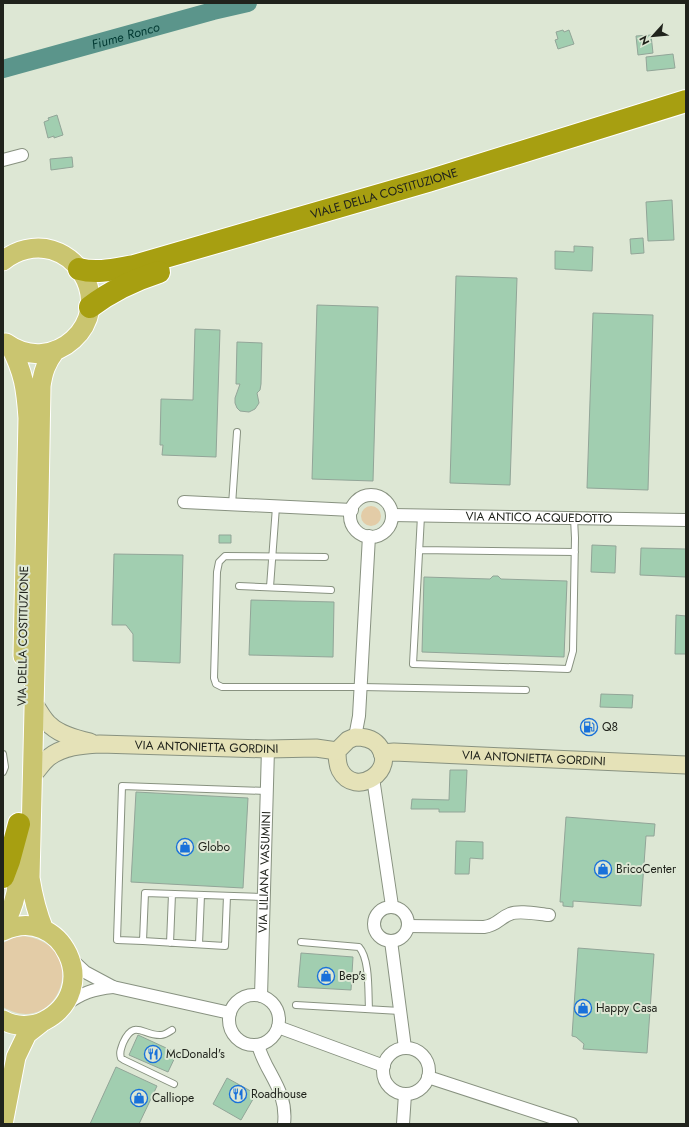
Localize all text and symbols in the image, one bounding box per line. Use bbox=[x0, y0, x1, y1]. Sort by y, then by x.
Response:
north arrow bbox=[633, 16, 673, 56]
water label: Fiume Ronco bbox=[89, 17, 162, 54]
text: N bbox=[635, 33, 653, 48]
street label: VIALE DELLA COSTITUZIONE bbox=[308, 163, 460, 224]
street label: VIA ANTICO ACQUEDOTTO bbox=[466, 507, 612, 528]
street label: VIA DELLA COSTITUZIONE bbox=[13, 566, 33, 706]
fuel station icon: Q8 bbox=[579, 717, 599, 737]
place label: Q8 bbox=[602, 718, 618, 736]
street label: VIA ANTONIETTA GORDINI bbox=[134, 736, 279, 758]
street label: VIA ANTONIETTA GORDINI bbox=[462, 746, 606, 770]
street label: VIA LILIANA VASUMINI bbox=[254, 811, 275, 933]
shop icon: Globo bbox=[175, 837, 195, 857]
place label: Globo bbox=[198, 838, 230, 856]
shop icon: BricoCenter bbox=[593, 859, 613, 879]
place label: BricoCenter bbox=[616, 860, 677, 878]
shop icon: Bep's bbox=[316, 966, 336, 986]
place label: Bep's bbox=[339, 967, 366, 985]
shop icon: Happy Casa bbox=[573, 998, 593, 1018]
place label: Happy Casa bbox=[596, 999, 658, 1017]
restaurant icon: McDonald's bbox=[143, 1044, 163, 1064]
place label: McDonald's bbox=[166, 1045, 225, 1063]
restaurant icon: Roadhouse bbox=[228, 1084, 248, 1104]
place label: Roadhouse bbox=[251, 1085, 307, 1103]
shop icon: Calliope bbox=[129, 1088, 149, 1108]
place label: Calliope bbox=[152, 1089, 194, 1107]

